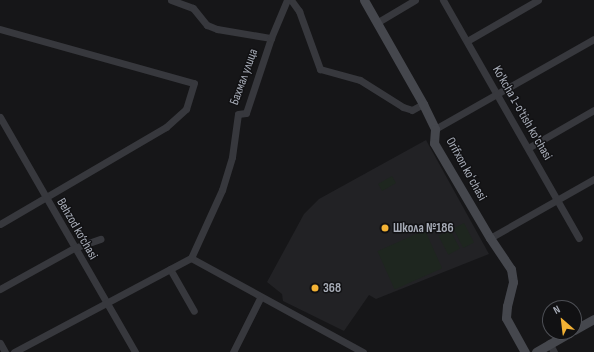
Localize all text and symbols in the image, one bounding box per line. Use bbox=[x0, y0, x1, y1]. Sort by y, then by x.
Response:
street label: Бахмал улица bbox=[227, 47, 261, 107]
street label: Ko'kcha 1-o'tish ko'chasi bbox=[489, 63, 555, 163]
street label: Orifxon koʻchasi bbox=[442, 135, 490, 203]
street label: Behzod ko‘chasi bbox=[53, 196, 101, 262]
place label: Школа №186 bbox=[393, 220, 454, 236]
marker: Школа №186 bbox=[380, 223, 390, 233]
place label: 368 bbox=[323, 280, 341, 296]
marker: 368 bbox=[310, 283, 320, 293]
north arrow bbox=[542, 300, 582, 340]
text: N bbox=[551, 303, 562, 317]

